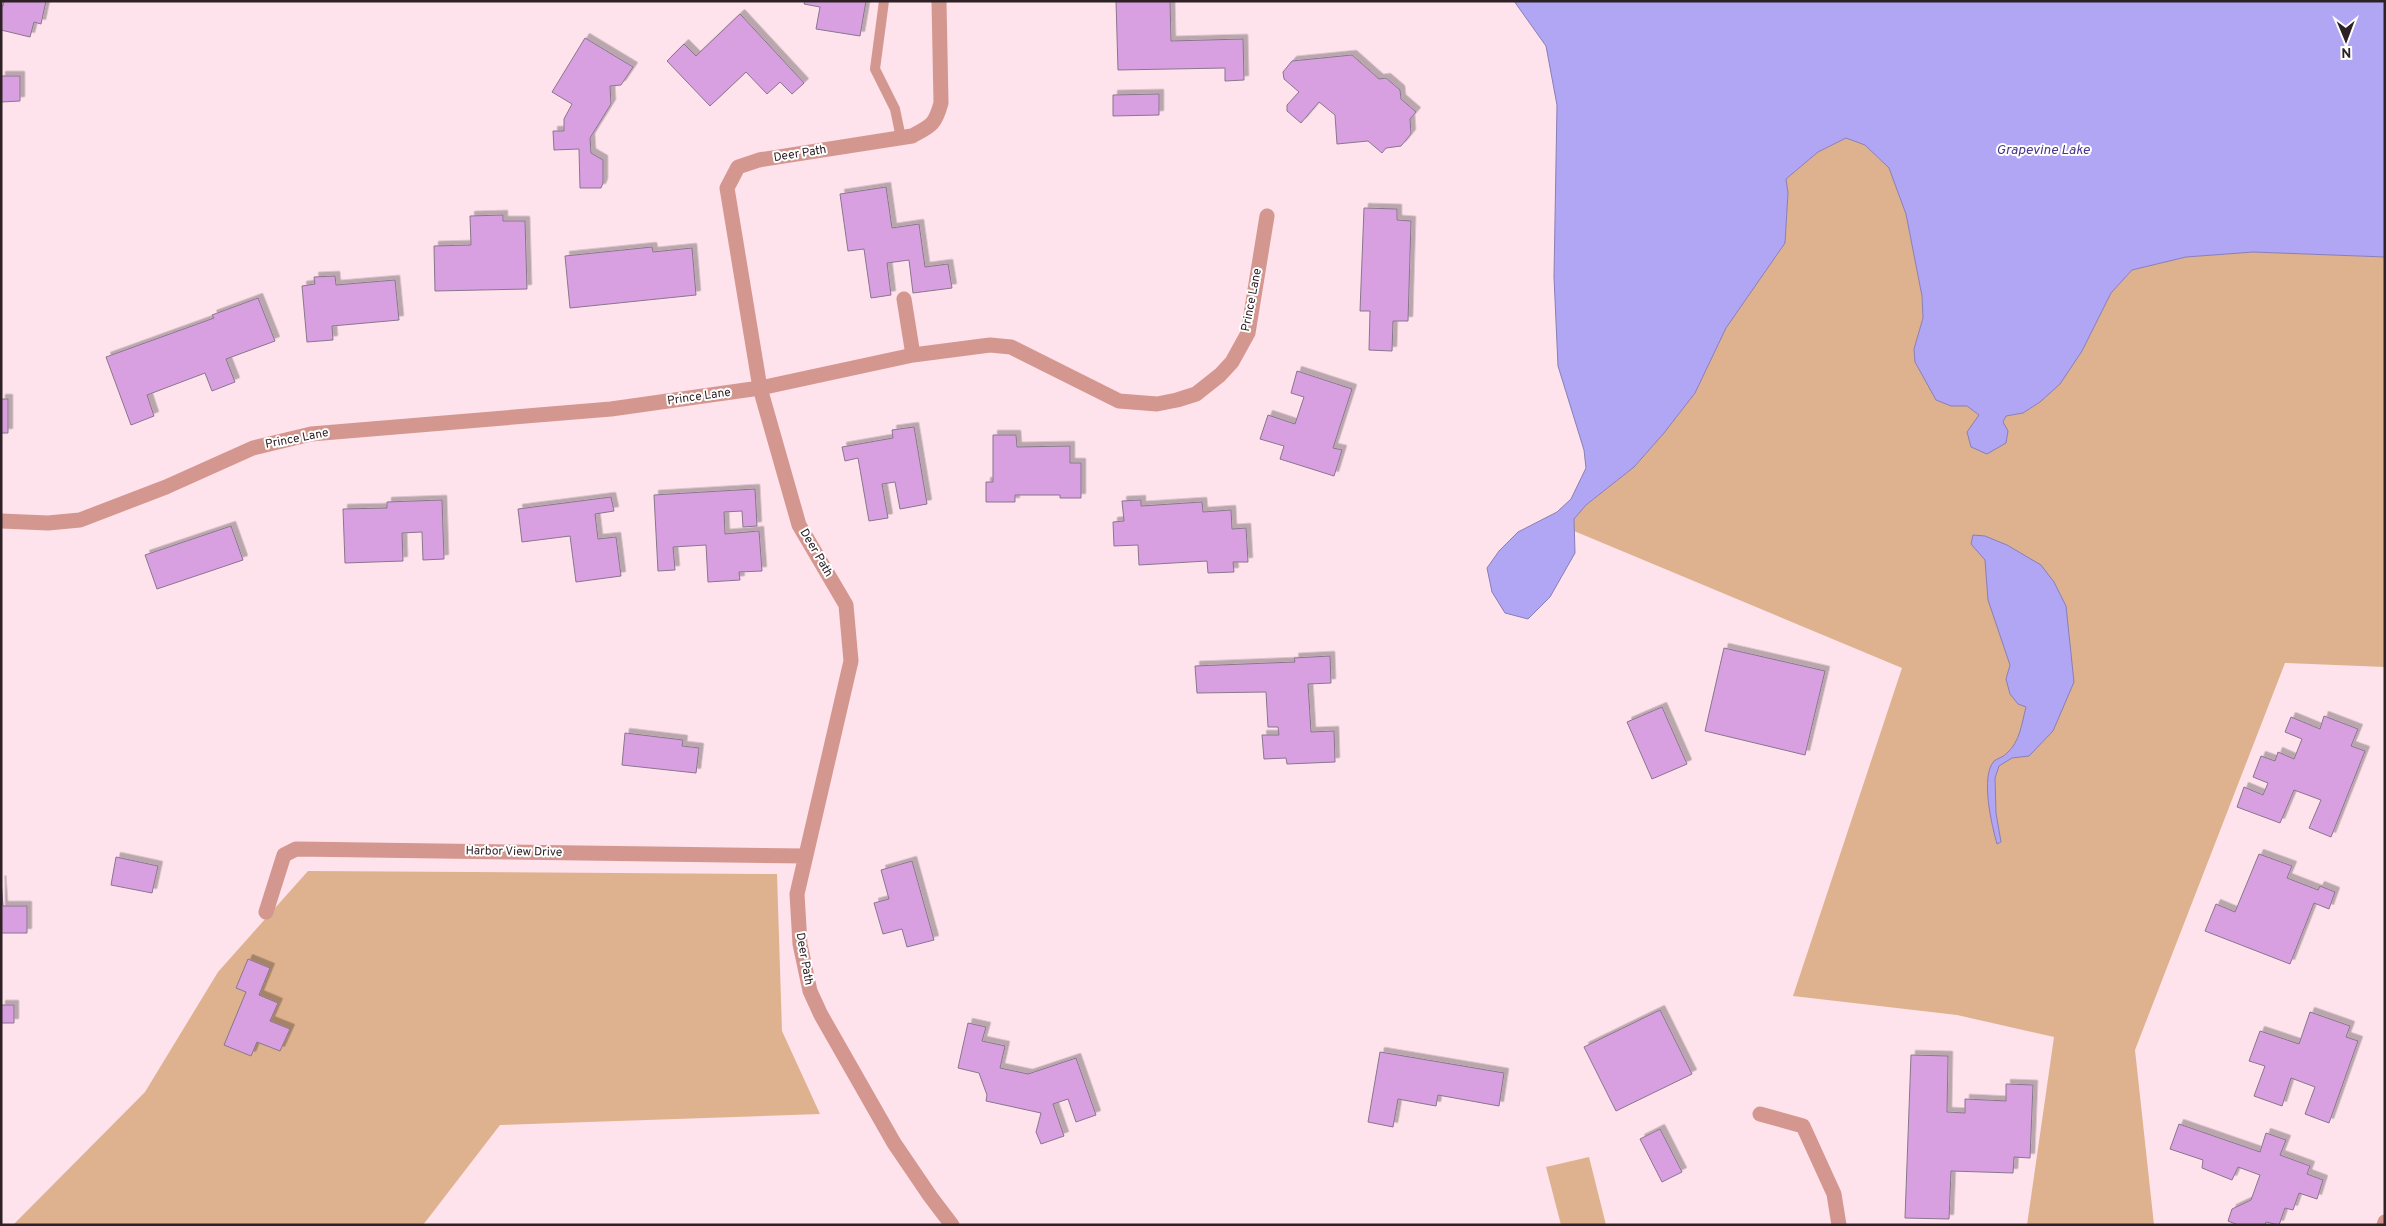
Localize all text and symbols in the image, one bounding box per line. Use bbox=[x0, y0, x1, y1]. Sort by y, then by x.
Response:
north arrow bbox=[2321, 15, 2371, 65]
text: N bbox=[2341, 43, 2351, 60]
street label: Deer Path bbox=[772, 142, 828, 166]
water label: Grapevine Lake bbox=[1996, 142, 2090, 159]
street label: Prince Lane bbox=[1238, 267, 1266, 333]
street label: Prince Lane bbox=[666, 385, 732, 409]
street label: Prince Lane bbox=[264, 425, 330, 453]
street label: Deer Path bbox=[796, 526, 836, 580]
street label: Harbor View Drive bbox=[466, 843, 562, 861]
street label: Deer Path bbox=[791, 931, 817, 987]

